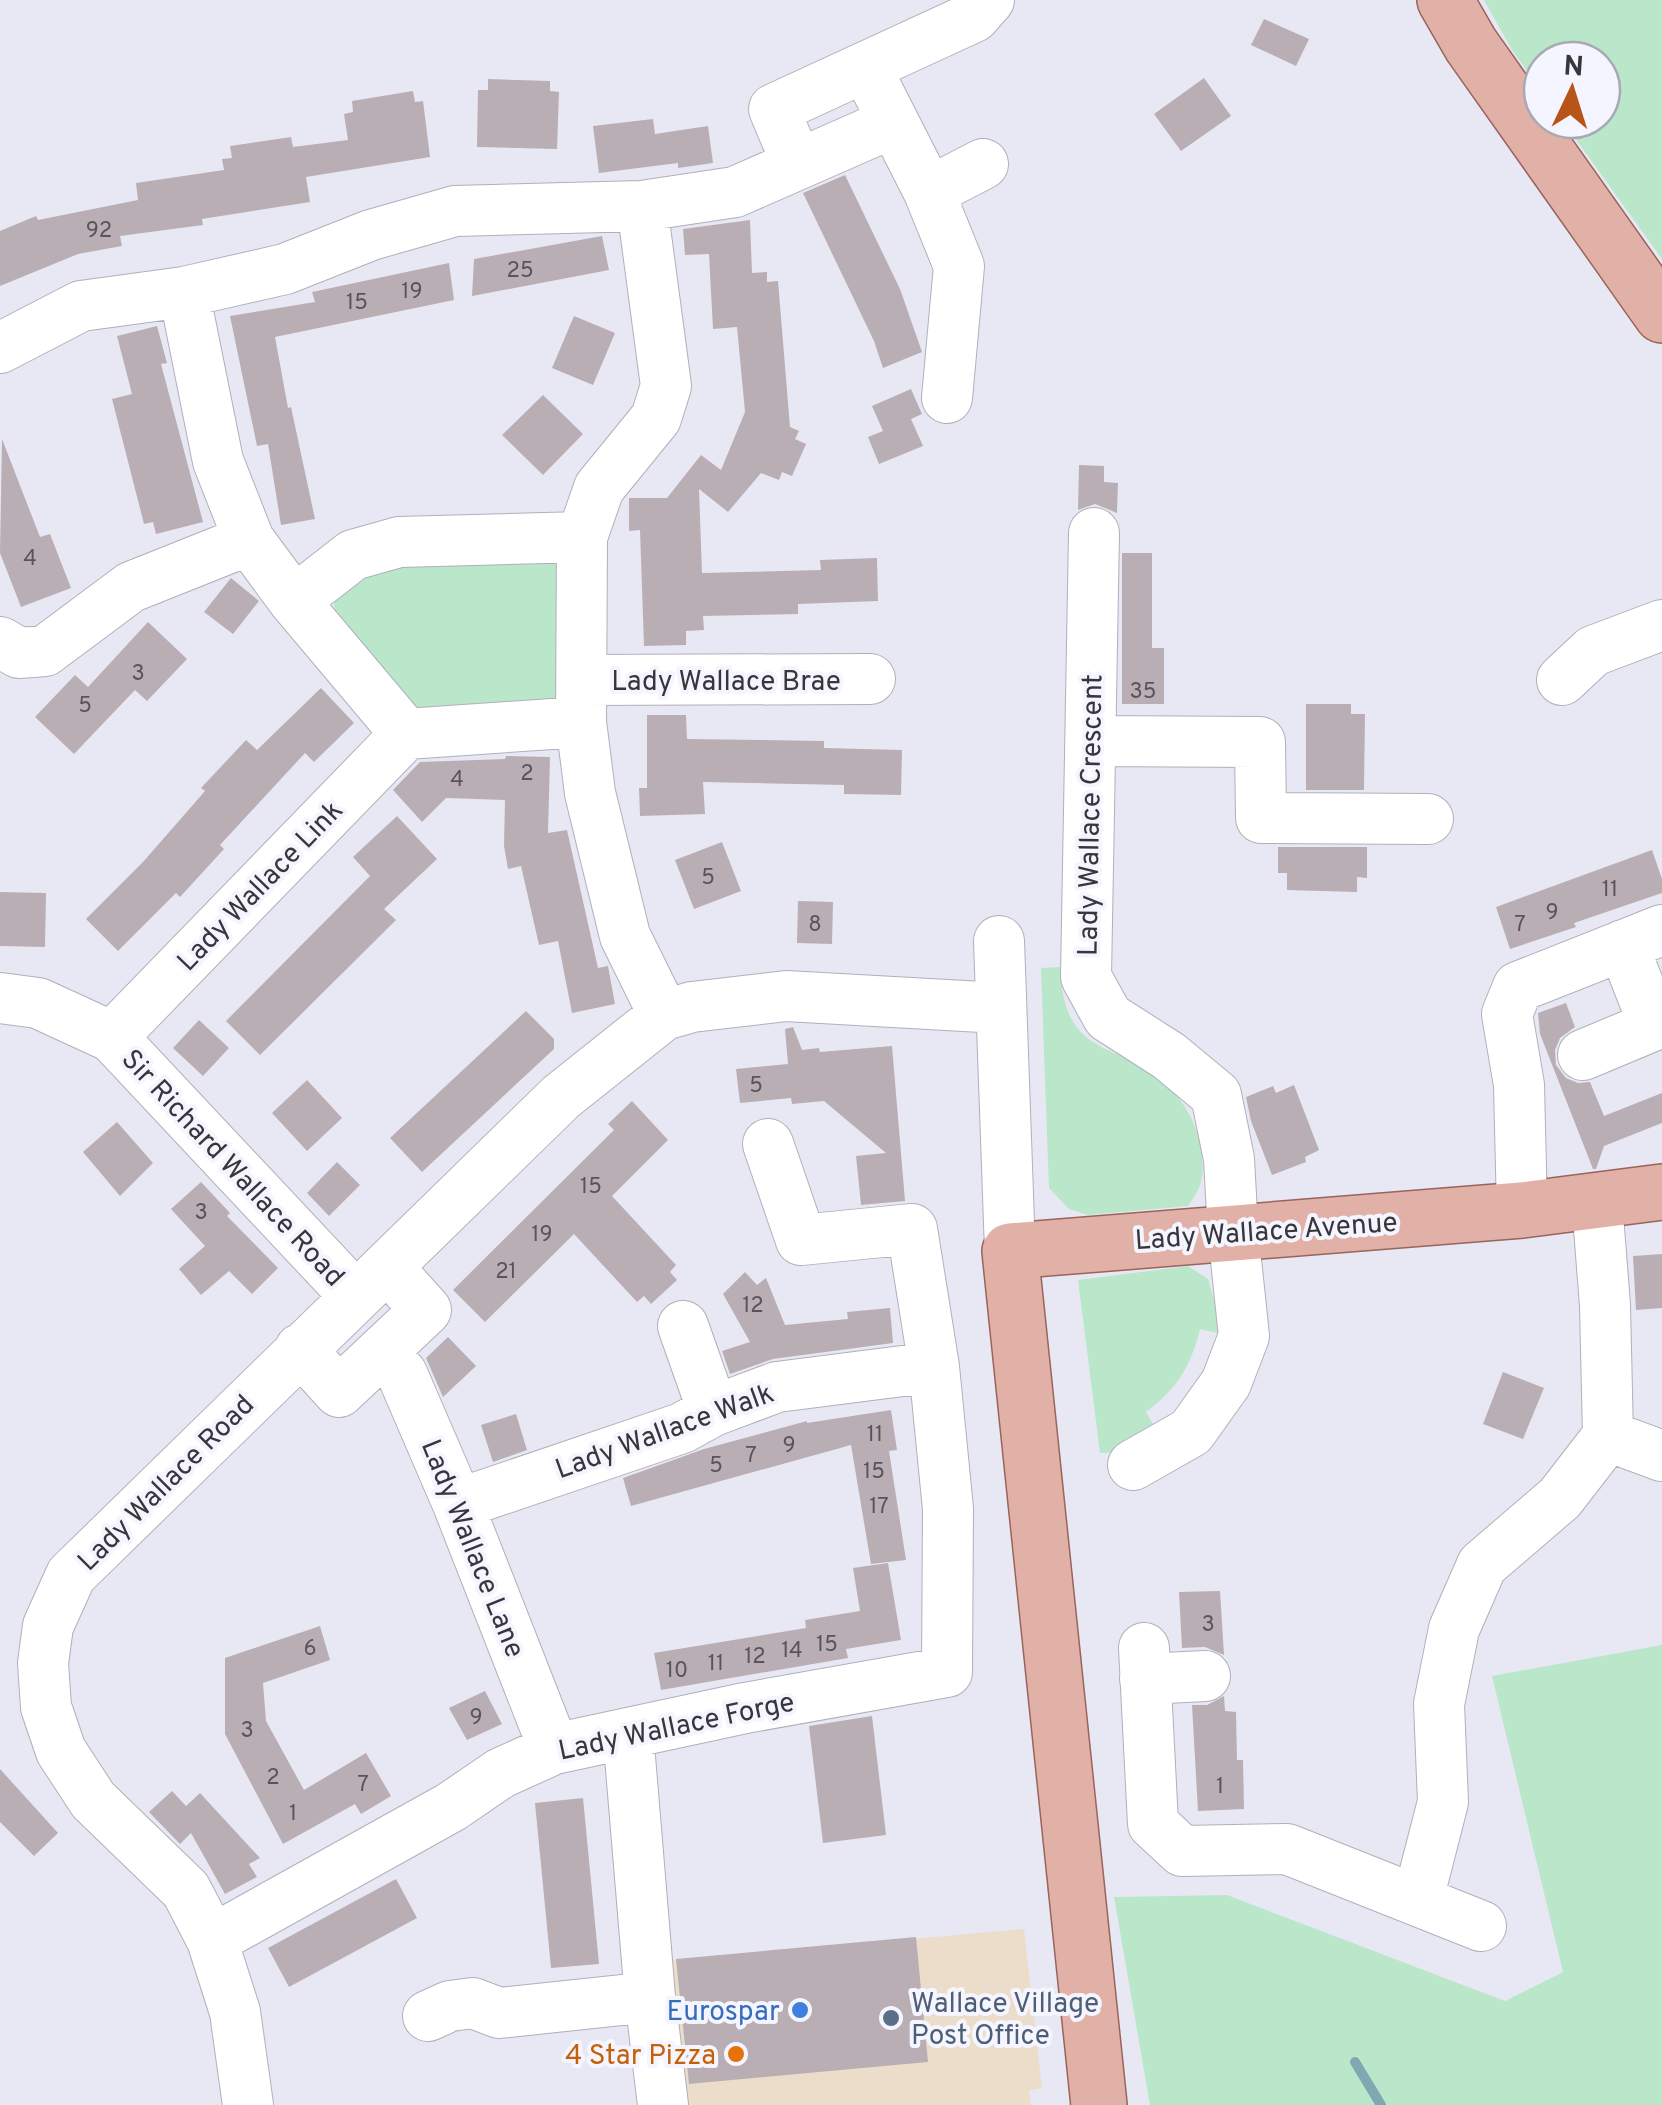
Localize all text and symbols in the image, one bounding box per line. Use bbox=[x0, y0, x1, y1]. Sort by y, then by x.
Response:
north arrow bbox=[1522, 40, 1622, 140]
text: N bbox=[1562, 49, 1585, 87]
house number: 92 bbox=[86, 218, 112, 245]
house number: 25 bbox=[506, 258, 534, 285]
house number: 19 bbox=[401, 279, 423, 306]
house number: 15 bbox=[346, 290, 368, 317]
house number: 4 bbox=[23, 546, 37, 573]
house number: 3 bbox=[131, 661, 145, 688]
street label: Lady Wallace Brae bbox=[611, 665, 841, 701]
street label: Lady Wallace Crescent bbox=[1072, 674, 1112, 956]
house number: 35 bbox=[1130, 679, 1156, 706]
house number: 5 bbox=[78, 693, 92, 720]
house number: 2 bbox=[520, 761, 534, 788]
house number: 4 bbox=[450, 767, 464, 794]
street label: Lady Wallace Link bbox=[170, 794, 352, 980]
house number: 5 bbox=[701, 865, 715, 892]
house number: 11 bbox=[1602, 877, 1618, 904]
house number: 9 bbox=[1545, 900, 1559, 927]
house number: 8 bbox=[808, 912, 822, 939]
house number: 7 bbox=[1514, 912, 1526, 939]
street label: Sir Richard Wallace Road bbox=[112, 1043, 351, 1295]
house number: 5 bbox=[749, 1073, 763, 1100]
house number: 15 bbox=[580, 1174, 602, 1201]
house number: 3 bbox=[194, 1200, 208, 1227]
street label: Lady Wallace Avenue bbox=[1134, 1206, 1399, 1260]
house number: 19 bbox=[531, 1222, 553, 1249]
house number: 21 bbox=[495, 1259, 517, 1286]
house number: 12 bbox=[742, 1293, 764, 1320]
street label: Lady Wallace Walk bbox=[551, 1377, 779, 1489]
street label: Lady Wallace Road bbox=[71, 1388, 263, 1580]
house number: 11 bbox=[867, 1422, 883, 1449]
house number: 9 bbox=[782, 1433, 796, 1460]
street label: Lady Wallace Lane bbox=[411, 1435, 531, 1664]
house number: 7 bbox=[745, 1443, 757, 1470]
house number: 5 bbox=[709, 1453, 723, 1480]
house number: 15 bbox=[863, 1459, 885, 1486]
house number: 17 bbox=[869, 1494, 889, 1521]
house number: 3 bbox=[1201, 1612, 1215, 1639]
house number: 15 bbox=[816, 1632, 838, 1659]
house number: 6 bbox=[303, 1636, 317, 1663]
house number: 14 bbox=[781, 1638, 803, 1665]
house number: 12 bbox=[744, 1644, 766, 1671]
house number: 11 bbox=[708, 1651, 724, 1678]
house number: 10 bbox=[666, 1658, 688, 1685]
street label: Lady Wallace Forge bbox=[555, 1685, 798, 1771]
house number: 9 bbox=[469, 1705, 483, 1732]
house number: 3 bbox=[240, 1718, 254, 1745]
house number: 2 bbox=[266, 1765, 280, 1792]
house number: 7 bbox=[357, 1772, 369, 1799]
house number: 1 bbox=[1216, 1774, 1224, 1801]
house number: 1 bbox=[289, 1801, 297, 1828]
place label: Wallace Village Post Office bbox=[911, 1987, 1099, 2055]
place label: Eurospar bbox=[666, 1995, 780, 2031]
marker: Eurospar bbox=[789, 1999, 811, 2021]
marker: Wallace Village Post Office bbox=[880, 2007, 902, 2029]
place label: 4 Star Pizza bbox=[565, 2039, 716, 2075]
marker: 4 Star Pizza bbox=[725, 2043, 747, 2065]

